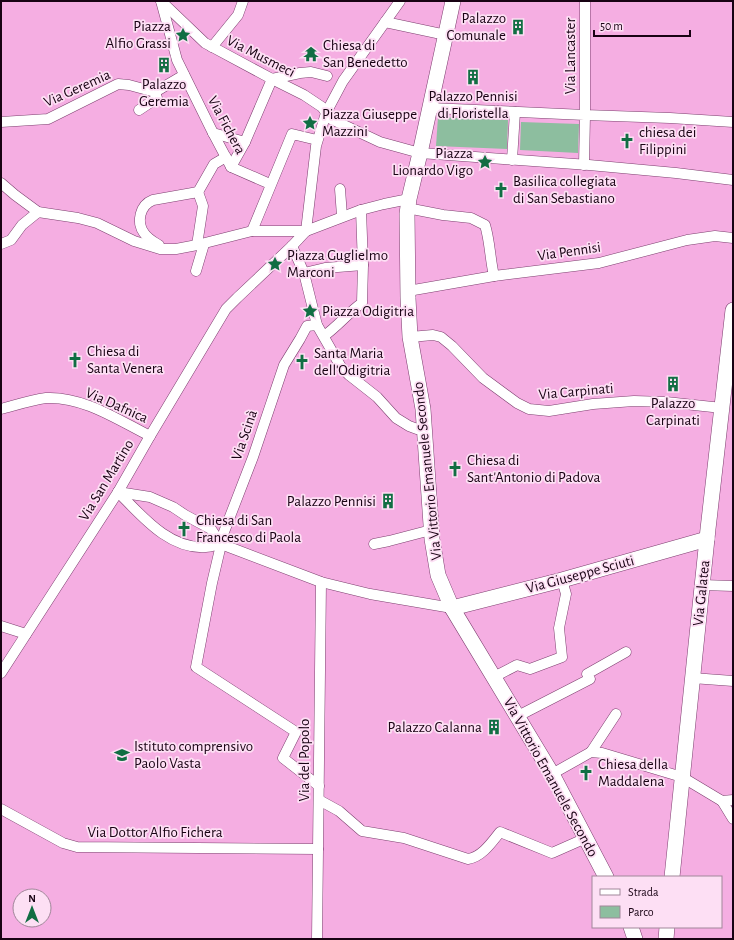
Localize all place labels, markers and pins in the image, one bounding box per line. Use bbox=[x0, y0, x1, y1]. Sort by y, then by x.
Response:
place label: Palazzo Comunale bbox=[446, 11, 506, 43]
building icon: Palazzo Comunale bbox=[509, 18, 527, 36]
place label: Piazza Alfio Grassi bbox=[105, 19, 171, 51]
place icon: Piazza Alfio Grassi bbox=[174, 26, 192, 44]
place label: Chiesa di San Benedetto bbox=[323, 38, 408, 70]
temple icon: Chiesa di San Benedetto bbox=[302, 45, 320, 63]
building icon: Palazzo Geremia bbox=[155, 56, 173, 74]
building icon: Palazzo Pennisi di Floristella bbox=[464, 68, 482, 86]
place label: Palazzo Geremia bbox=[139, 77, 189, 109]
place label: Palazzo Pennisi di Floristella bbox=[428, 89, 518, 121]
place label: Piazza Giuseppe Mazzini bbox=[322, 107, 417, 139]
place icon: Piazza Giuseppe Mazzini bbox=[301, 114, 319, 132]
place label: chiesa dei Filippini bbox=[639, 125, 696, 157]
church icon: chiesa dei Filippini bbox=[618, 132, 636, 150]
place label: Piazza Lionardo Vigo bbox=[392, 146, 473, 178]
place icon: Piazza Lionardo Vigo bbox=[476, 153, 494, 171]
place label: Basilica collegiata di San Sebastiano bbox=[513, 174, 616, 206]
church icon: Basilica collegiata di San Sebastiano bbox=[492, 181, 510, 199]
place label: Piazza Guglielmo Marconi bbox=[287, 248, 388, 280]
place icon: Piazza Guglielmo Marconi bbox=[266, 255, 284, 273]
place icon: Piazza Odigitria bbox=[301, 302, 319, 320]
place label: Piazza Odigitria bbox=[322, 304, 414, 319]
place label: Chiesa di Santa Venera bbox=[87, 344, 164, 376]
place label: Santa Maria dell'Odigitria bbox=[314, 346, 390, 378]
church icon: Chiesa di Santa Venera bbox=[66, 351, 84, 369]
church icon: Santa Maria dell'Odigitria bbox=[293, 353, 311, 371]
building icon: Palazzo Carpinati bbox=[664, 375, 682, 393]
place label: Palazzo Carpinati bbox=[646, 396, 700, 428]
place label: Chiesa di Sant'Antonio di Padova bbox=[467, 453, 600, 485]
church icon: Chiesa di Sant'Antonio di Padova bbox=[446, 460, 464, 478]
building icon: Palazzo Pennisi bbox=[379, 492, 397, 510]
place label: Palazzo Pennisi bbox=[287, 494, 376, 509]
place label: Chiesa di San Francesco di Paola bbox=[196, 513, 301, 545]
church icon: Chiesa di San Francesco di Paola bbox=[175, 520, 193, 538]
building icon: Palazzo Calanna bbox=[485, 718, 503, 736]
place label: Palazzo Calanna bbox=[388, 720, 482, 735]
place label: Istituto comprensivo Paolo Vasta bbox=[134, 739, 253, 771]
school or university icon: Istituto comprensivo Paolo Vasta bbox=[113, 746, 131, 764]
place label: Chiesa della Maddalena bbox=[598, 757, 668, 789]
church icon: Chiesa della Maddalena bbox=[577, 764, 595, 782]

